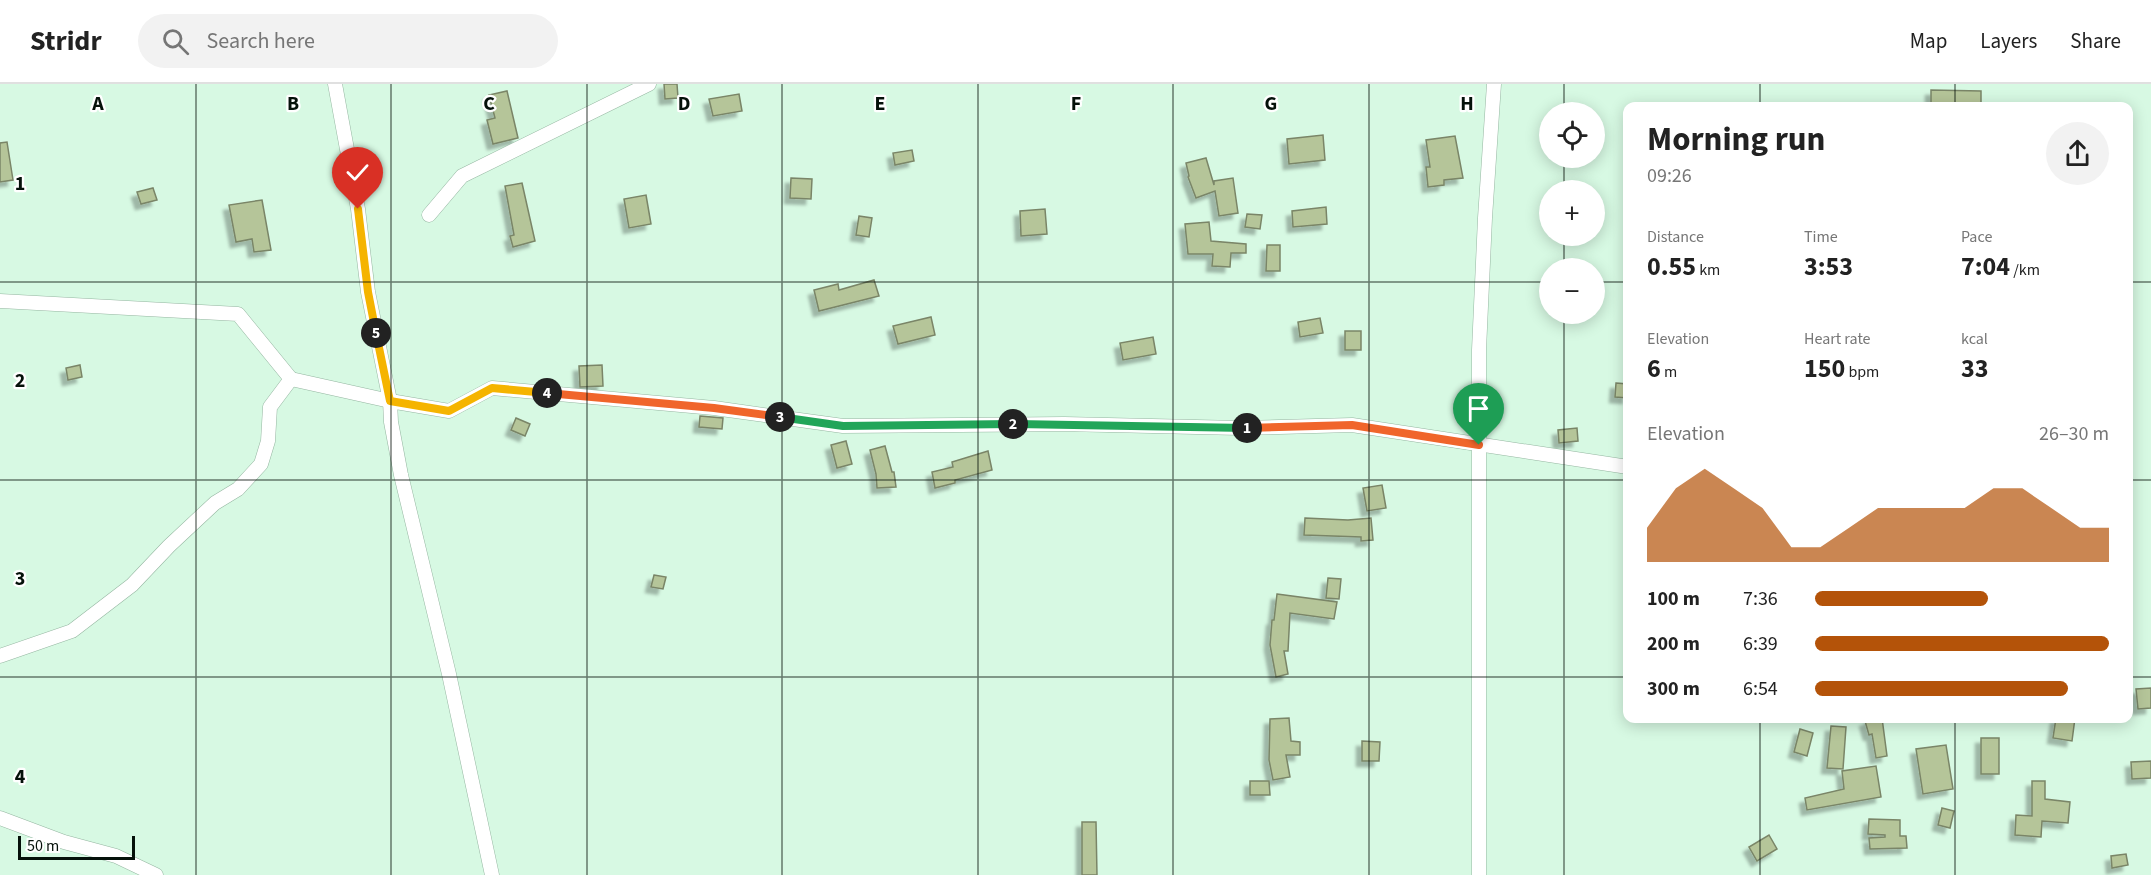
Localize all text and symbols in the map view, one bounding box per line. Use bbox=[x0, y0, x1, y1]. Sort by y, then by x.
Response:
search box bbox=[138, 14, 558, 68]
text: Stridr bbox=[30, 21, 102, 61]
icon: search bbox=[159, 25, 192, 58]
text: Search here bbox=[207, 25, 315, 57]
text: Map bbox=[1910, 26, 1947, 56]
text: Layers bbox=[1980, 26, 2037, 56]
text: Share bbox=[2070, 26, 2121, 56]
text: A bbox=[91, 90, 104, 118]
text: B bbox=[287, 90, 299, 118]
text: C bbox=[483, 90, 495, 118]
text: D bbox=[678, 90, 690, 118]
text: E bbox=[875, 90, 885, 118]
text: F bbox=[1071, 90, 1081, 118]
text: G bbox=[1265, 90, 1277, 118]
text: H bbox=[1460, 90, 1474, 118]
map controls bbox=[1539, 102, 1605, 324]
button: locate bbox=[1539, 102, 1605, 168]
text: Morning run bbox=[1647, 116, 1825, 163]
button: share bbox=[2046, 122, 2109, 185]
pin bbox=[332, 147, 383, 209]
icon: check bbox=[341, 156, 374, 189]
text: 09:26 bbox=[1647, 162, 1692, 190]
text: 1 bbox=[15, 170, 25, 198]
button: + bbox=[1539, 180, 1605, 246]
text: Distance bbox=[1647, 226, 1704, 248]
text: Time bbox=[1804, 226, 1838, 248]
text: Pace bbox=[1961, 226, 1992, 248]
text: 0.55 bbox=[1647, 248, 1696, 285]
text: 3:53 bbox=[1804, 248, 1853, 285]
text: 7:04 bbox=[1961, 248, 2010, 285]
button: − bbox=[1539, 258, 1605, 324]
text: km bbox=[1696, 259, 1720, 281]
text: /km bbox=[2010, 259, 2040, 281]
pin: 5 bbox=[361, 318, 391, 348]
text: 5 bbox=[372, 322, 380, 344]
text: Elevation bbox=[1647, 328, 1709, 350]
text: Heart rate bbox=[1804, 328, 1871, 350]
text: kcal bbox=[1961, 328, 1988, 350]
text: 6 bbox=[1647, 350, 1661, 387]
text: 150 bbox=[1804, 350, 1845, 387]
text: 33 bbox=[1961, 350, 1988, 387]
text: m bbox=[1661, 361, 1677, 383]
text: bpm bbox=[1845, 361, 1879, 383]
text: 2 bbox=[15, 367, 25, 395]
pin: 4 bbox=[532, 378, 562, 408]
text: 4 bbox=[543, 382, 551, 404]
pin bbox=[1453, 383, 1504, 445]
icon: arrive bbox=[1462, 392, 1495, 425]
pin: 3 bbox=[765, 402, 795, 432]
text: 3 bbox=[776, 406, 784, 428]
pin: 2 bbox=[998, 409, 1028, 439]
text: 2 bbox=[1009, 413, 1017, 435]
pin: 1 bbox=[1232, 413, 1262, 443]
text: 1 bbox=[1243, 417, 1251, 439]
text: Elevation bbox=[1647, 420, 1725, 448]
text: 26–30 m bbox=[2039, 420, 2109, 448]
text: 3 bbox=[15, 565, 25, 593]
text: 100 m bbox=[1647, 585, 1700, 613]
text: 7:36 bbox=[1743, 585, 1778, 613]
text: 200 m bbox=[1647, 630, 1700, 658]
text: 6:39 bbox=[1743, 630, 1778, 658]
text: 300 m bbox=[1647, 675, 1700, 703]
text: 6:54 bbox=[1743, 675, 1778, 703]
text: 4 bbox=[15, 763, 26, 791]
scale bar bbox=[18, 833, 135, 860]
text: 50 m bbox=[27, 835, 59, 857]

